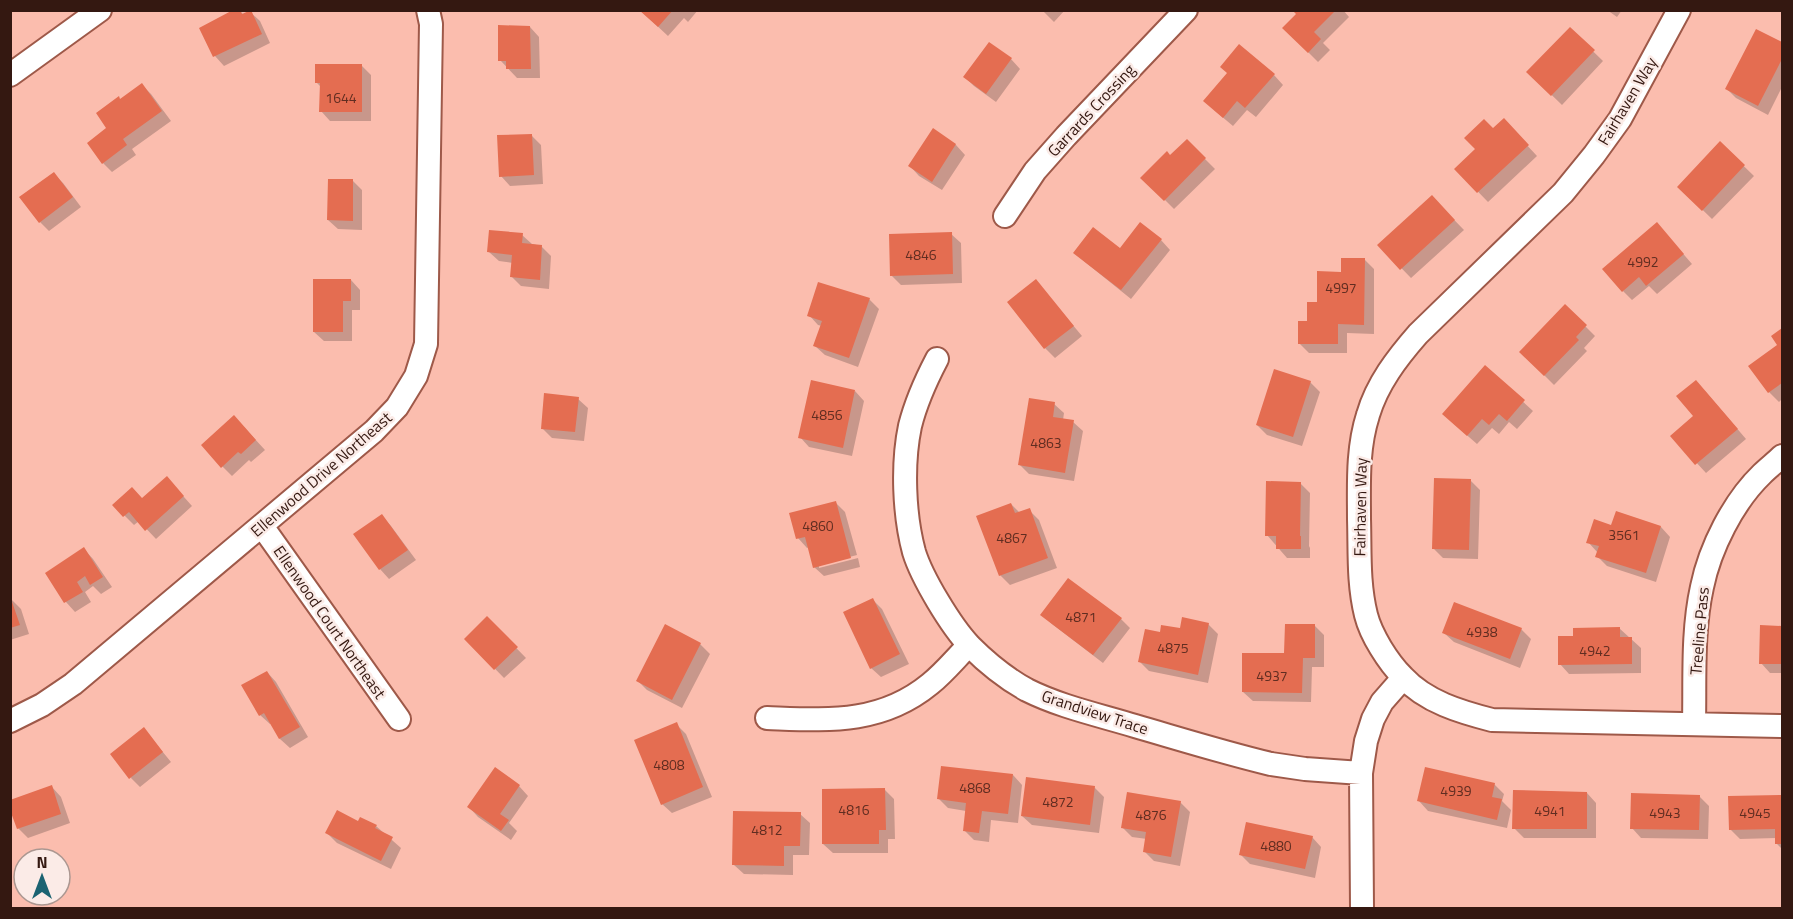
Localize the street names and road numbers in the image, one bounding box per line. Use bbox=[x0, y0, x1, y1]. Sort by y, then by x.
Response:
street label: Fairhaven Way bbox=[1591, 52, 1663, 150]
street label: Garrards Crossing bbox=[1042, 58, 1140, 162]
street label: Ellenwood Drive Northeast bbox=[245, 406, 397, 542]
street label: Fairhaven Way bbox=[1347, 457, 1373, 557]
street label: Ellenwood Court Northeast bbox=[268, 541, 392, 704]
street label: Treeline Pass bbox=[1683, 586, 1715, 676]
street label: Grandview Trace bbox=[1039, 683, 1151, 741]

